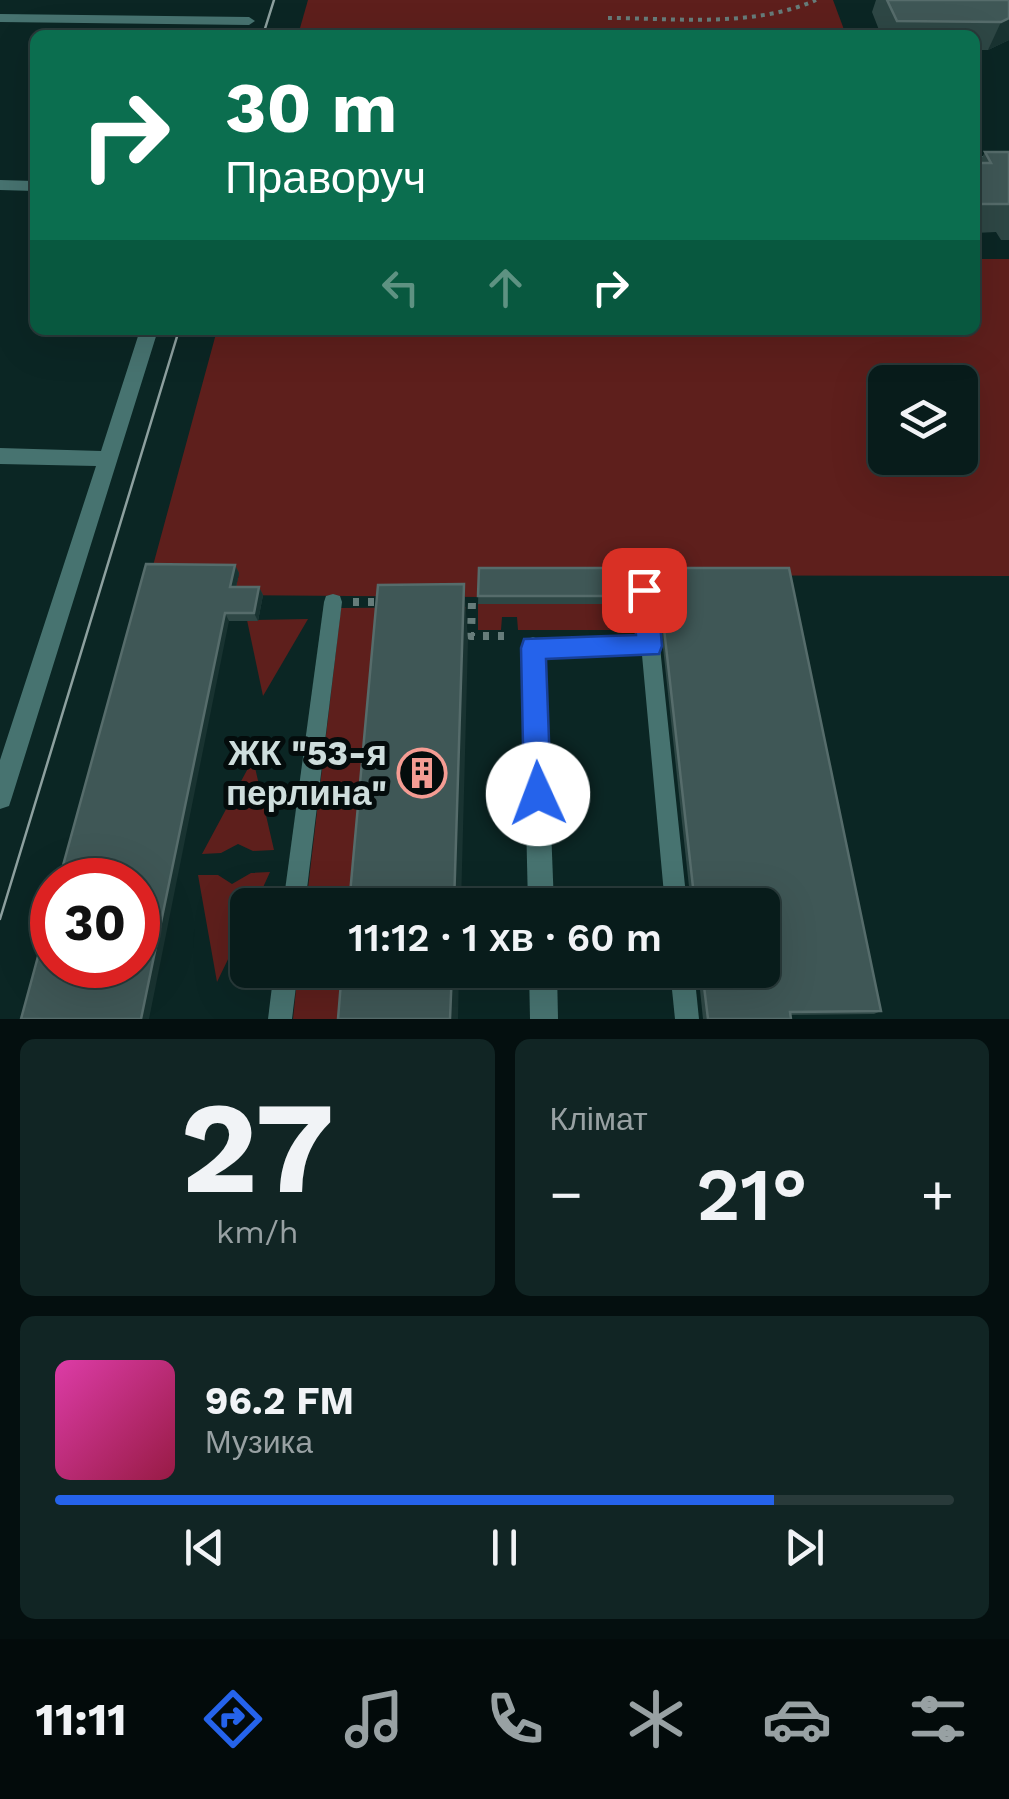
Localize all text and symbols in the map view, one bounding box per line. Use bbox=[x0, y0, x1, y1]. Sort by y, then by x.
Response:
text: 30 m bbox=[225, 67, 397, 149]
icon: right bbox=[60, 70, 190, 200]
text: Праворуч bbox=[225, 151, 426, 204]
icon: left bbox=[373, 260, 428, 315]
icon: ahead bbox=[478, 260, 533, 315]
icon: right bbox=[583, 260, 638, 315]
map controls bbox=[868, 365, 978, 475]
button: layers bbox=[868, 365, 978, 475]
pin bbox=[602, 548, 687, 633]
icon: arrive bbox=[617, 563, 672, 618]
place label: ЖК "53-я перлина" bbox=[226, 732, 387, 814]
position arrow bbox=[486, 742, 590, 846]
building icon: ЖК "53-я перлина" bbox=[396, 747, 448, 799]
speed limit sign: 30 bbox=[30, 858, 160, 988]
text: 11:12 · 1 хв · 60 m bbox=[348, 916, 662, 960]
text: 27 bbox=[180, 1071, 334, 1224]
text: Клімат bbox=[550, 1100, 648, 1138]
text: 21° bbox=[696, 1150, 808, 1238]
text: − bbox=[550, 1162, 583, 1226]
text: + bbox=[921, 1162, 954, 1226]
text: km/h bbox=[216, 1213, 298, 1251]
text: 96.2 FM bbox=[205, 1379, 354, 1423]
text: Музика bbox=[205, 1423, 313, 1461]
icon: previous bbox=[177, 1520, 232, 1575]
icon: pause bbox=[477, 1520, 532, 1575]
icon: next bbox=[777, 1520, 832, 1575]
icon: directions bbox=[198, 1684, 268, 1754]
icon: music bbox=[339, 1684, 409, 1754]
icon: phone bbox=[480, 1684, 550, 1754]
icon: climate bbox=[621, 1684, 691, 1754]
icon: car bbox=[762, 1684, 832, 1754]
icon: filters bbox=[903, 1684, 973, 1754]
text: 11:11 bbox=[36, 1693, 127, 1746]

